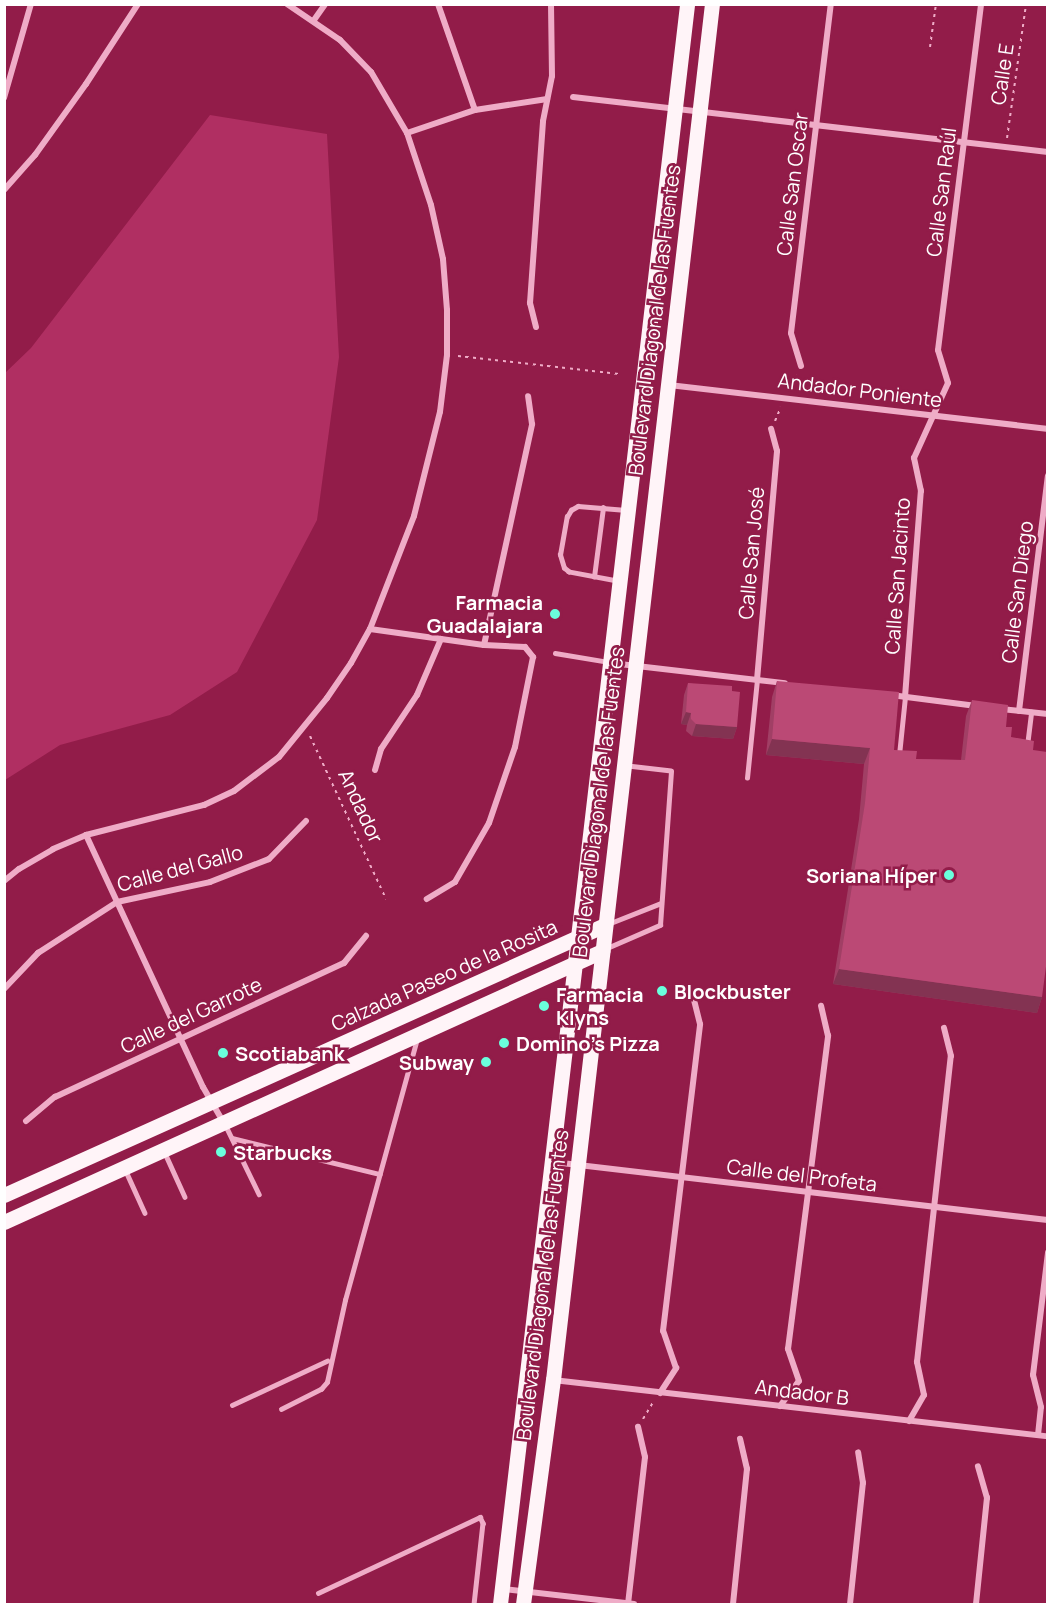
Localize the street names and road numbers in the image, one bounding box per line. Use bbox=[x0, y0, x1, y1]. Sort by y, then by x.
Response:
street label: Calle E bbox=[986, 42, 1018, 106]
street label: Calle San Oscar bbox=[771, 111, 813, 257]
street label: Calle San Raúl bbox=[921, 126, 961, 258]
street label: Boulevard Diagonal de las Fuentes bbox=[623, 163, 685, 477]
street label: Andador Poniente bbox=[777, 368, 943, 412]
street label: Calle San José bbox=[733, 486, 769, 620]
street label: Calle San Jacinto bbox=[880, 497, 914, 655]
street label: Calle San Diego bbox=[996, 519, 1038, 665]
street label: Boulevard Diagonal de las Fuentes bbox=[567, 645, 629, 959]
street label: Andador bbox=[334, 765, 388, 847]
street label: Calle del Gallo bbox=[115, 840, 245, 896]
street label: Calzada Paseo de la Rosita bbox=[327, 914, 561, 1036]
street label: Calle del Garrote bbox=[116, 972, 266, 1058]
street label: Boulevard Diagonal de las Fuentes bbox=[511, 1128, 573, 1442]
street label: Calle del Profeta bbox=[726, 1154, 878, 1196]
street label: Andador B bbox=[754, 1374, 850, 1410]

